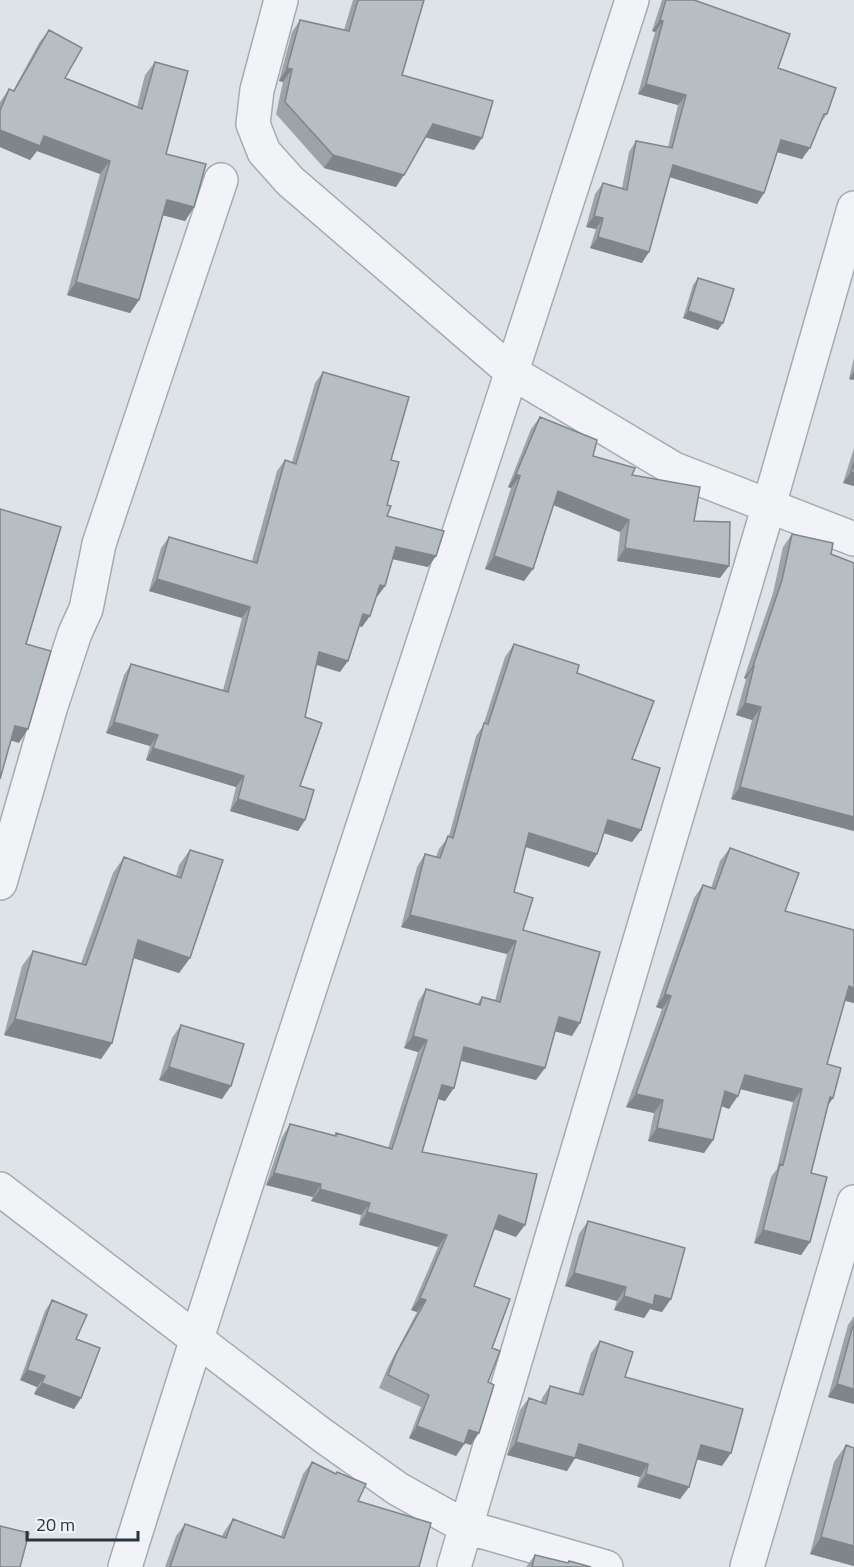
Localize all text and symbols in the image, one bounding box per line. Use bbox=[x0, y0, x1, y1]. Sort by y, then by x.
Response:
scale bar bbox=[27, 1504, 138, 1542]
text: 20 m bbox=[36, 1511, 75, 1538]

